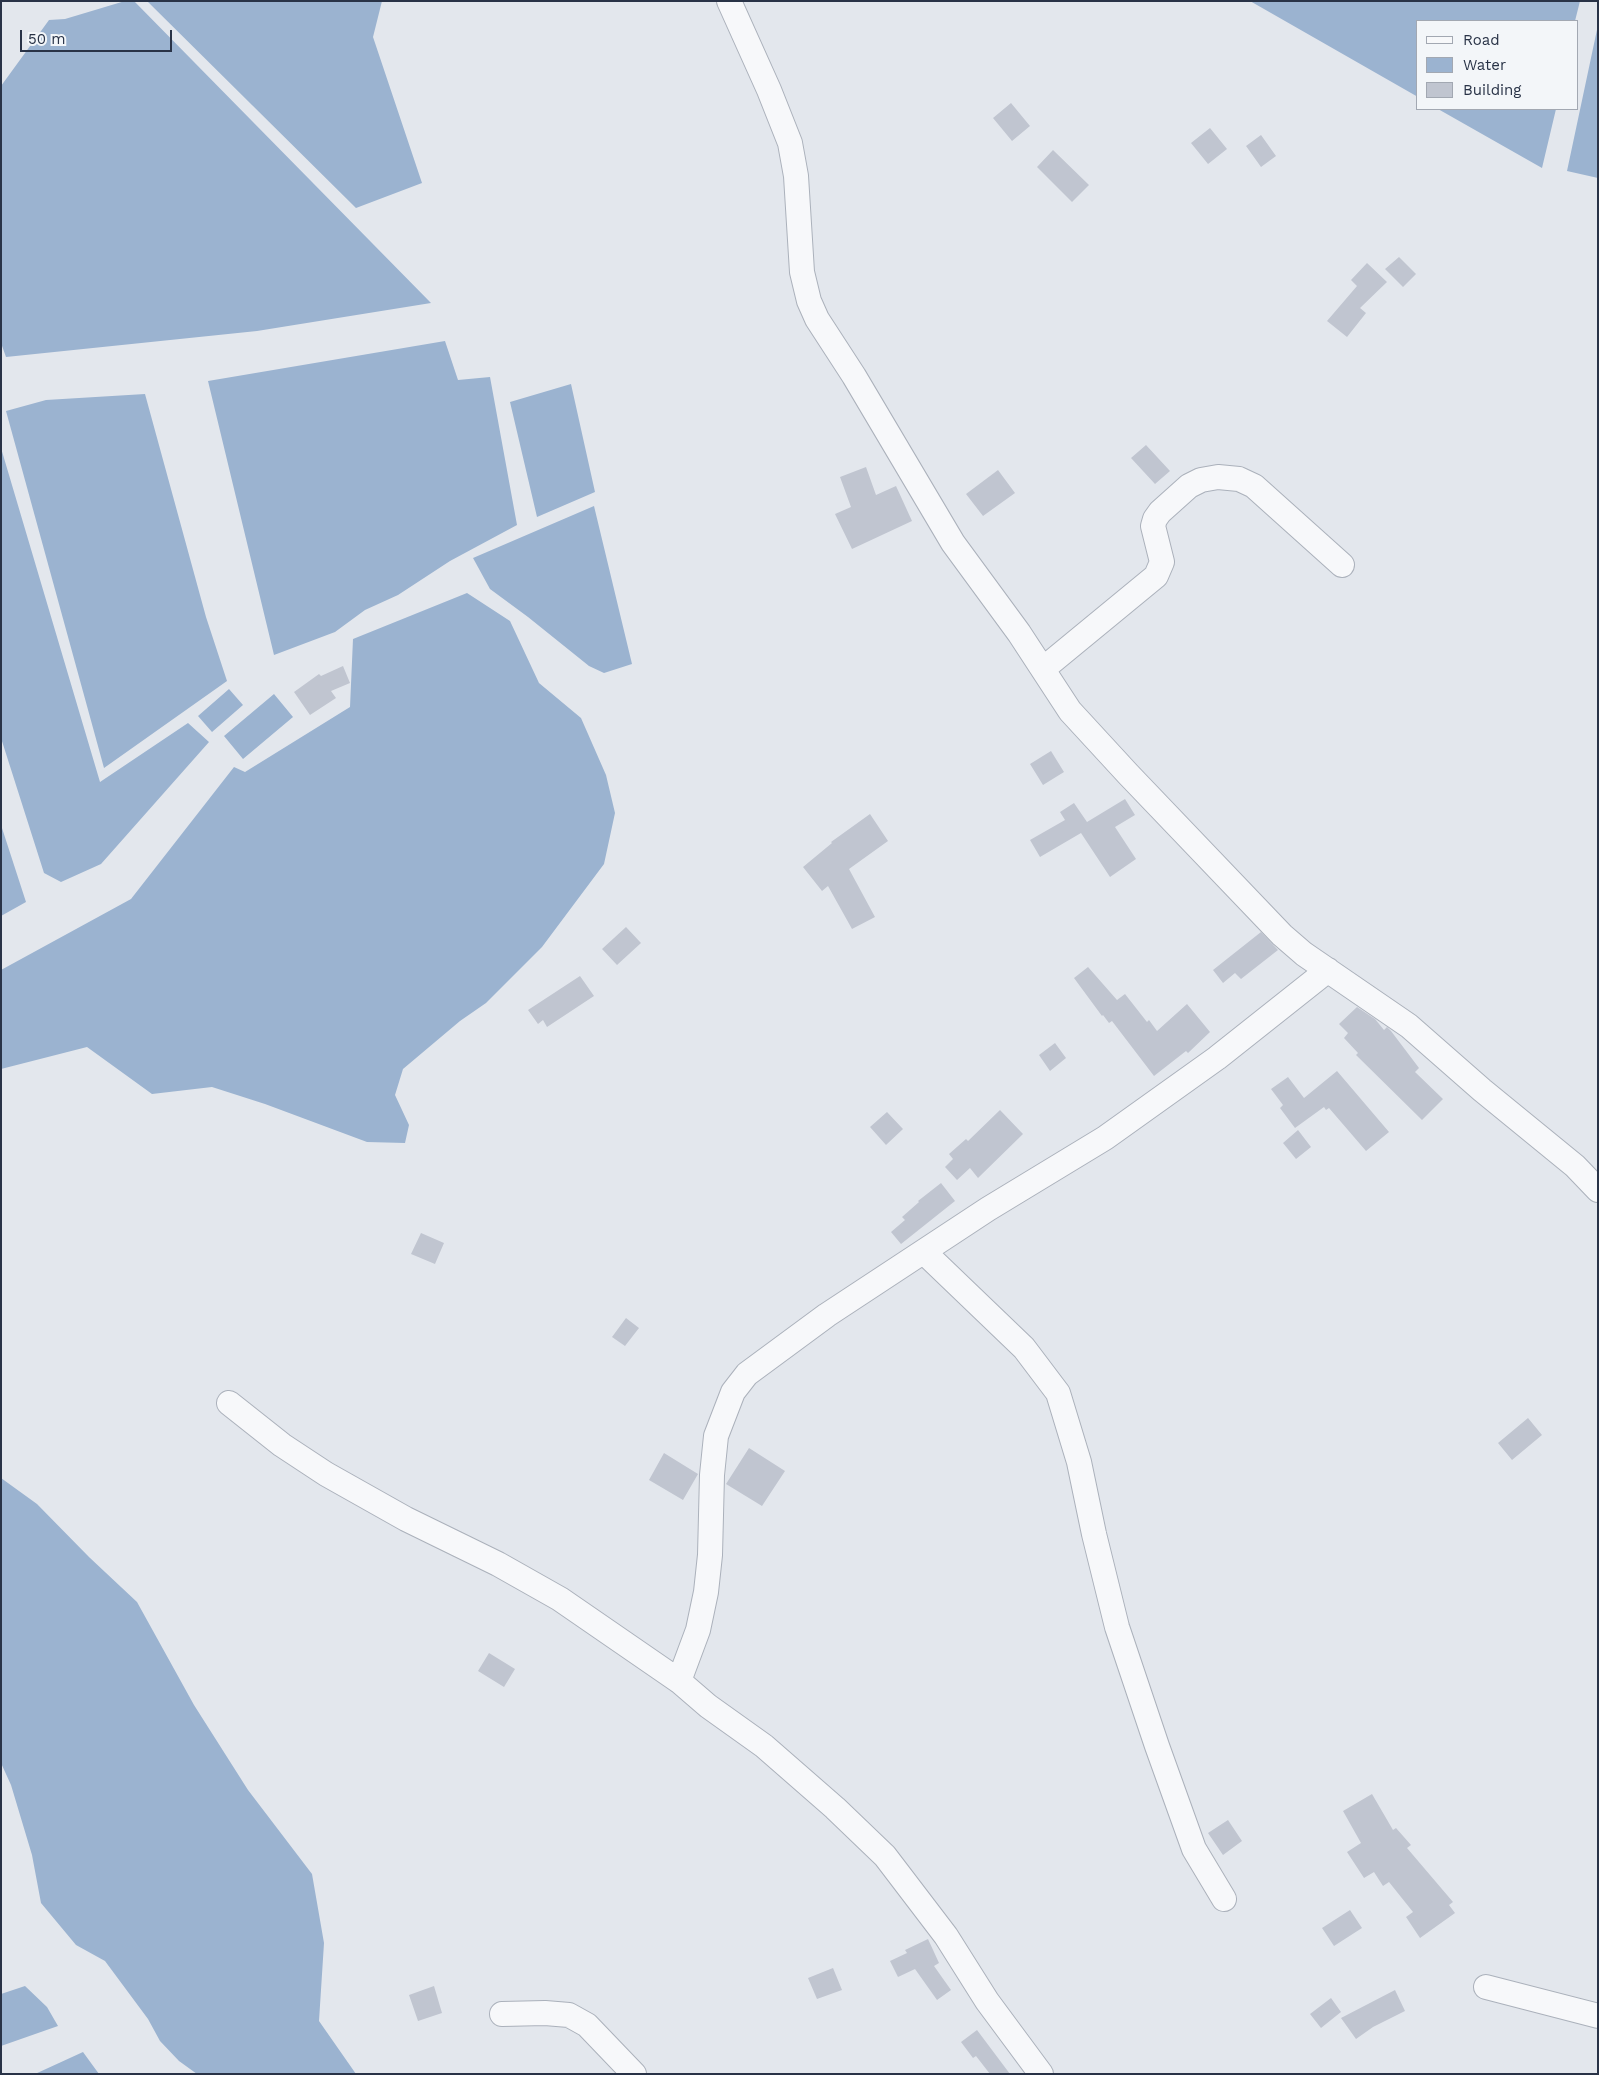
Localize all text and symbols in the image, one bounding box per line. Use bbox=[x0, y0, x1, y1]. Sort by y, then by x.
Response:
scale bar bbox=[22, 20, 175, 52]
legend bbox=[1416, 20, 1579, 110]
text: 50 m bbox=[28, 30, 65, 48]
text: Road bbox=[1463, 31, 1500, 49]
text: Water bbox=[1463, 56, 1506, 74]
text: Building bbox=[1463, 81, 1521, 99]

